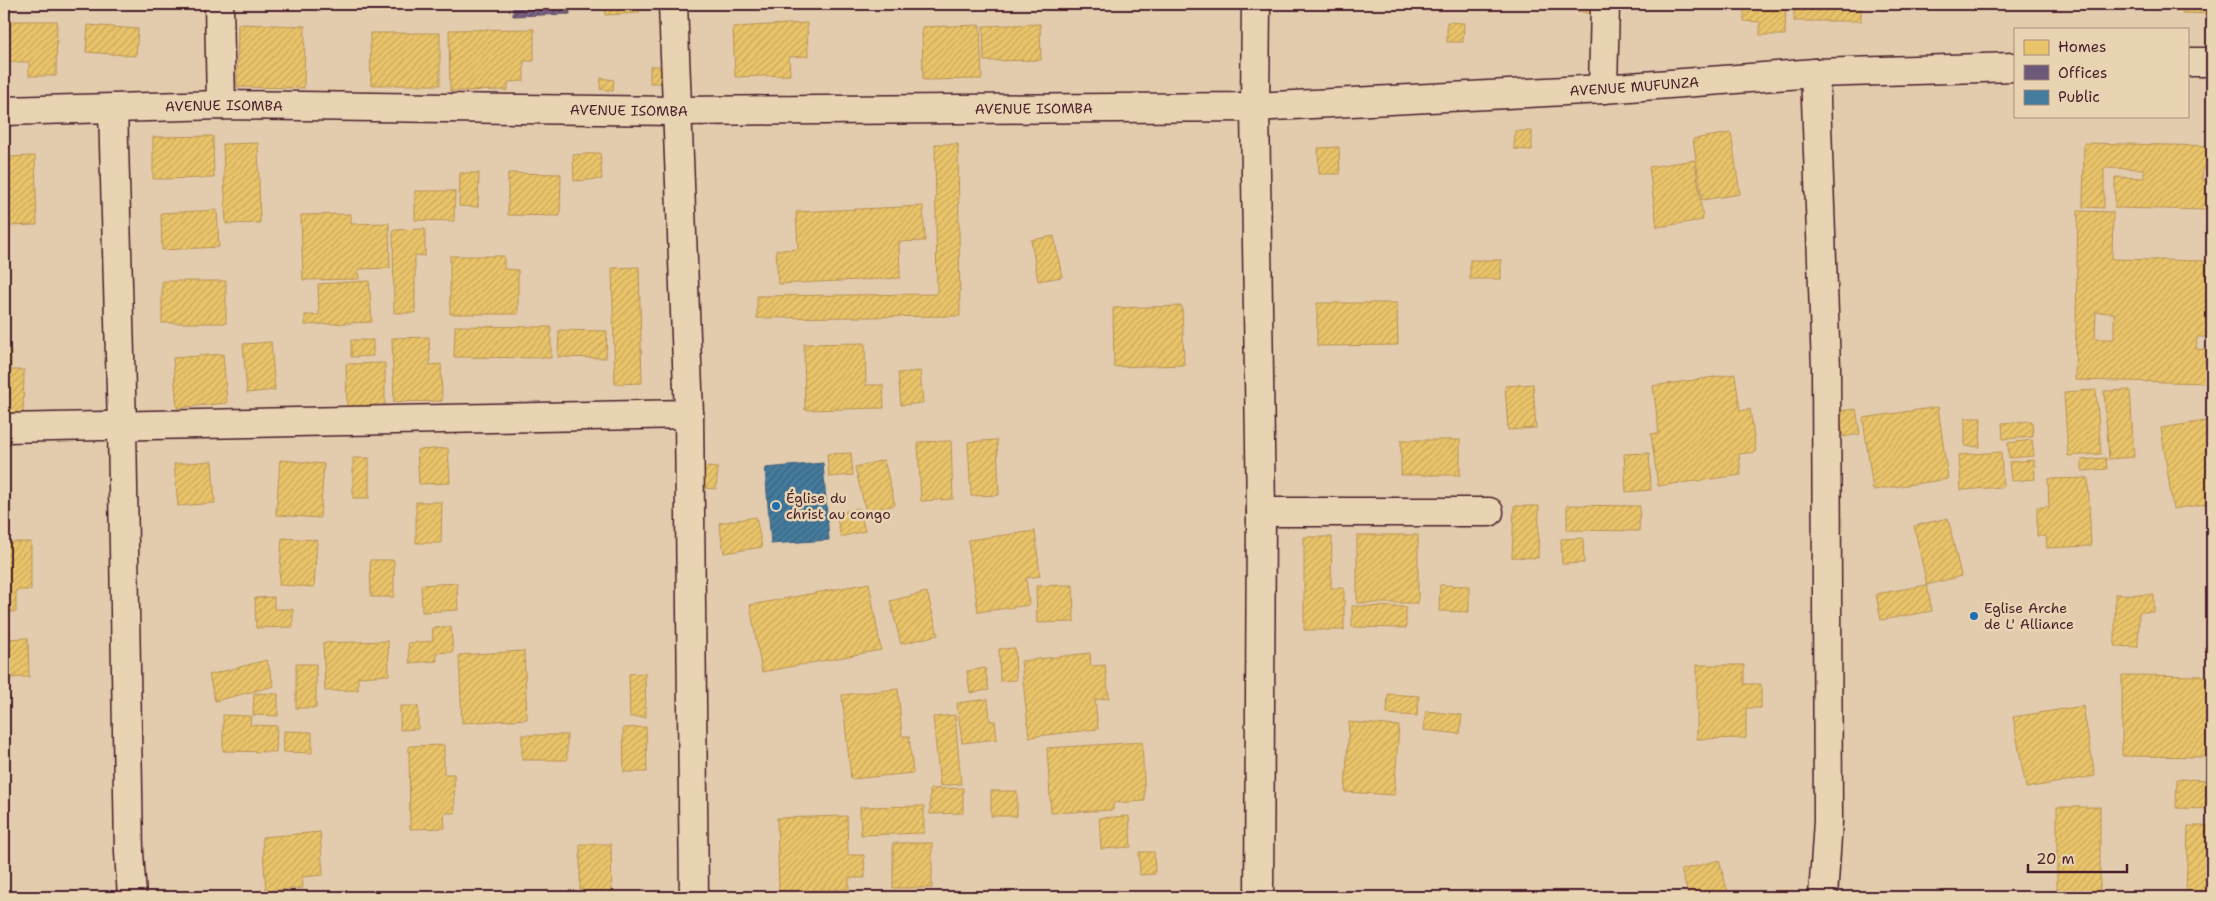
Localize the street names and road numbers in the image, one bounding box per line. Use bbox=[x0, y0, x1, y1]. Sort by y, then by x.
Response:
street label: AVENUE MUFUNZA bbox=[1569, 73, 1700, 100]
street label: AVENUE ISOMBA bbox=[165, 96, 283, 116]
street label: AVENUE ISOMBA bbox=[975, 99, 1093, 118]
street label: AVENUE ISOMBA bbox=[570, 101, 688, 120]

